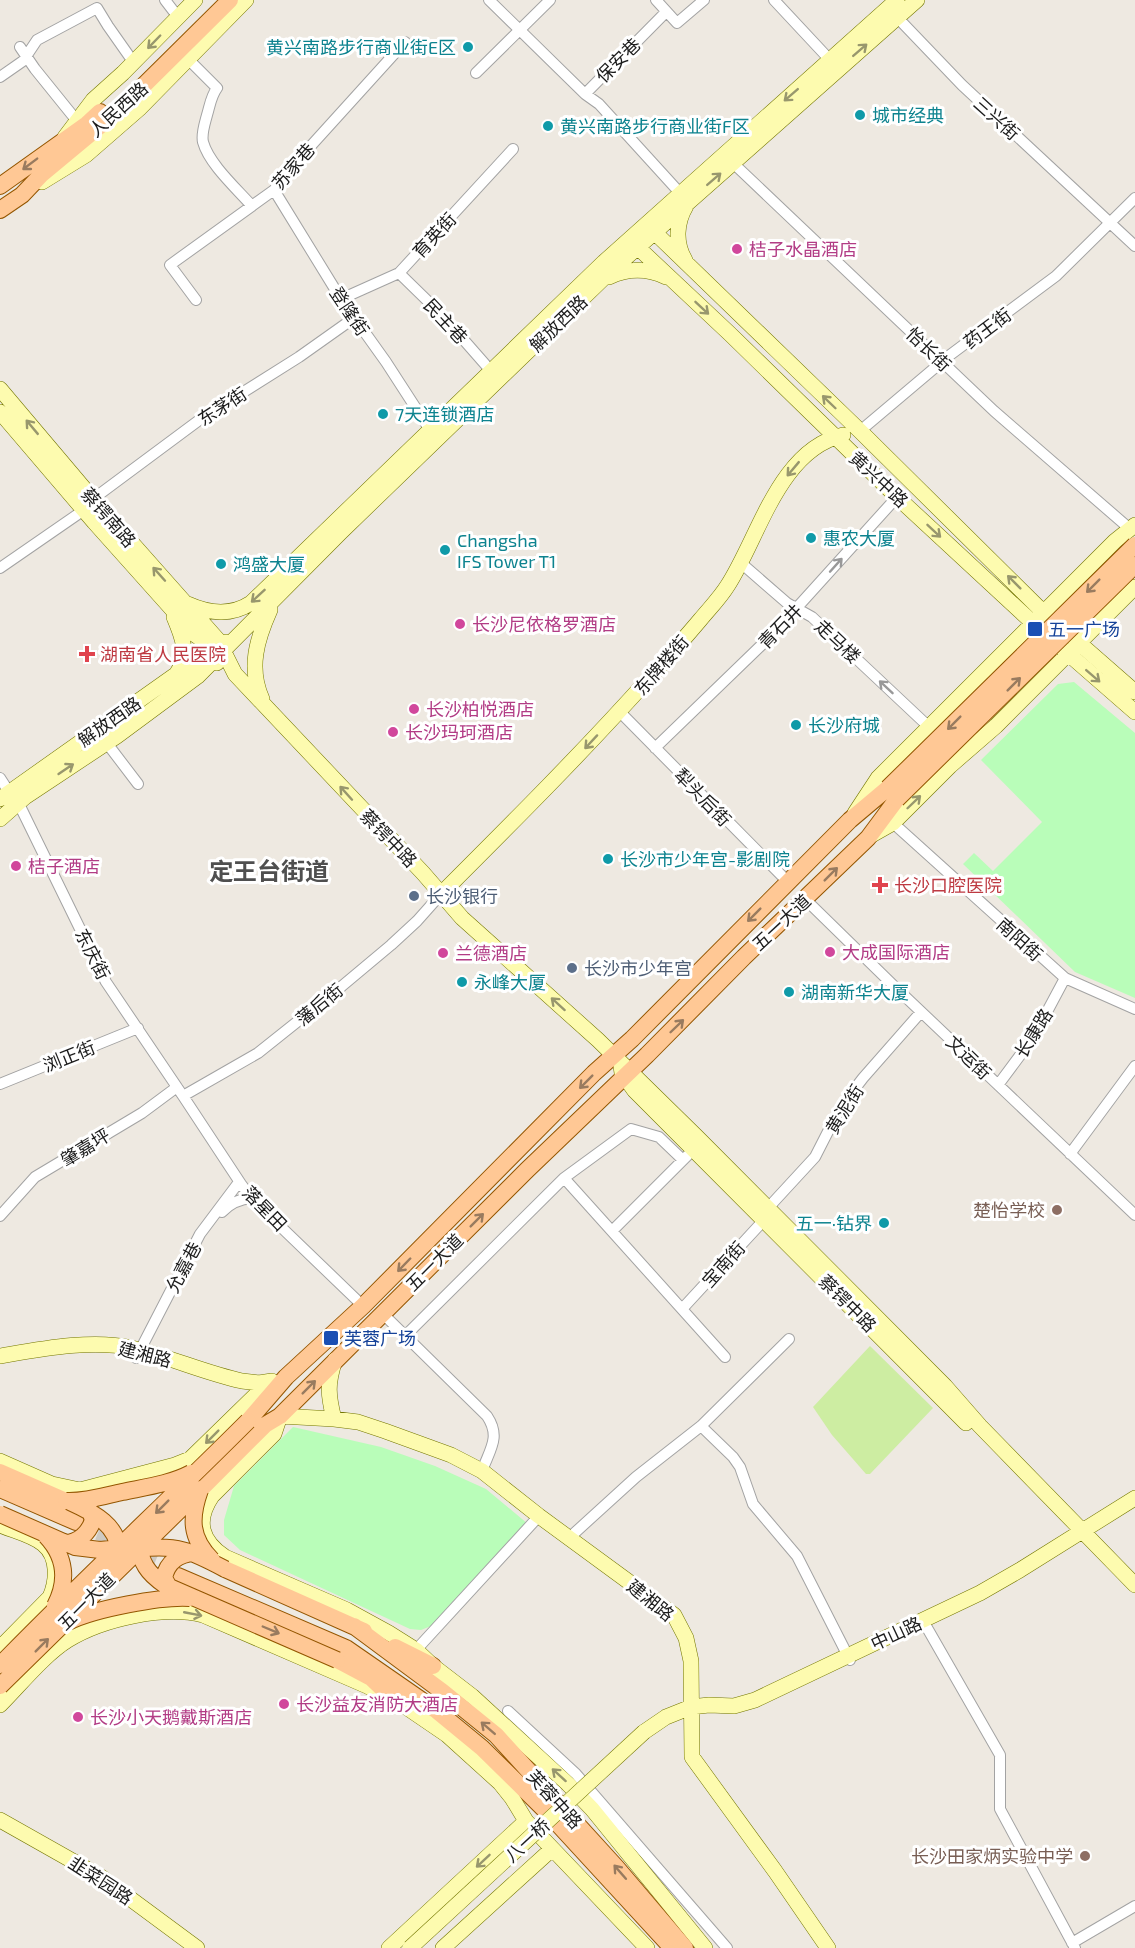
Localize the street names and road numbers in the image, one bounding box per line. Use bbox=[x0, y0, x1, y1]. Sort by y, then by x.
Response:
street label: 保安巷 bbox=[591, 33, 645, 87]
street label: 人民西路 bbox=[84, 77, 152, 141]
street label: 三兴街 bbox=[970, 92, 1024, 144]
street label: 苏家巷 bbox=[267, 138, 319, 194]
street label: 育英街 bbox=[408, 208, 460, 262]
street label: 登隆街 bbox=[326, 282, 374, 340]
street label: 解放西路 bbox=[524, 290, 592, 356]
street label: 民主巷 bbox=[420, 294, 472, 348]
street label: 药王街 bbox=[959, 303, 1015, 353]
street label: 怡长街 bbox=[902, 322, 956, 376]
street label: 东茅街 bbox=[193, 382, 251, 430]
street label: 黄兴中路 bbox=[845, 446, 913, 512]
street label: 蔡锷南路 bbox=[77, 483, 141, 551]
street label: 青石井 bbox=[753, 599, 807, 653]
street label: 走马楼 bbox=[811, 615, 865, 667]
street label: 东牌楼街 bbox=[629, 631, 693, 699]
street label: 解放西路 bbox=[73, 691, 145, 751]
street label: 犁头后街 bbox=[670, 763, 736, 831]
street label: 蔡锷中路 bbox=[356, 804, 422, 872]
street label: 五一大道 bbox=[747, 889, 815, 955]
street label: 南阳街 bbox=[993, 913, 1047, 965]
street label: 东庆街 bbox=[71, 925, 115, 983]
street label: 藩后街 bbox=[291, 978, 347, 1030]
street label: 长康路 bbox=[1009, 1004, 1057, 1062]
street label: 文运街 bbox=[942, 1030, 996, 1084]
street label: 浏正街 bbox=[40, 1036, 98, 1076]
street label: 黄泥街 bbox=[820, 1080, 868, 1138]
street label: 肇嘉坪 bbox=[56, 1124, 114, 1170]
street label: 落星田 bbox=[238, 1181, 292, 1235]
street label: 五一大道 bbox=[401, 1229, 467, 1295]
street label: 宝南街 bbox=[697, 1237, 749, 1291]
street label: 允嘉巷 bbox=[161, 1238, 205, 1296]
street label: 蔡锷中路 bbox=[815, 1270, 881, 1336]
street label: 建湘路 bbox=[116, 1337, 174, 1371]
street label: 五一大道 bbox=[53, 1568, 119, 1634]
street label: 建湘路 bbox=[623, 1574, 679, 1626]
street label: 中山路 bbox=[867, 1612, 925, 1654]
street label: 芙蓉中路 bbox=[523, 1765, 587, 1833]
street label: 八一桥 bbox=[500, 1814, 554, 1866]
street label: 韭菜园路 bbox=[65, 1851, 137, 1909]

